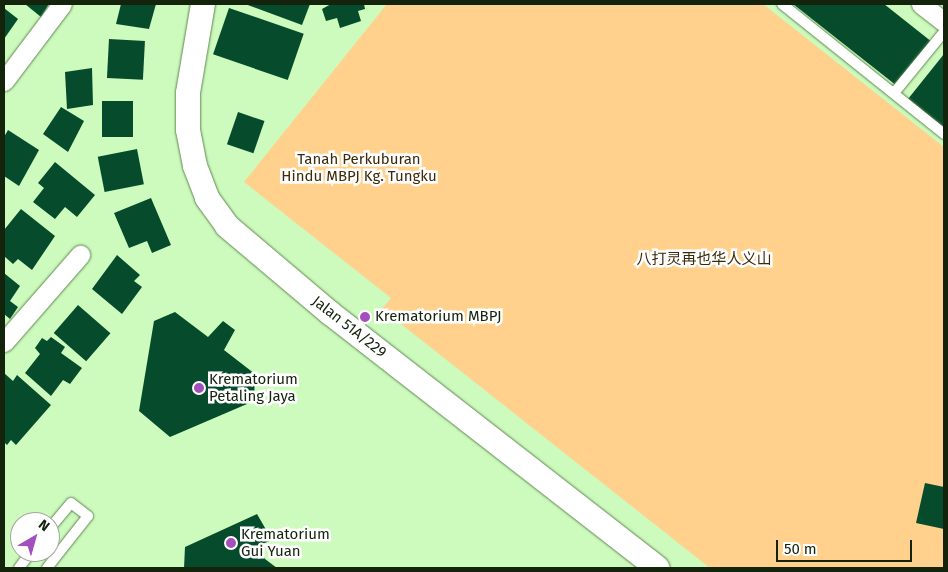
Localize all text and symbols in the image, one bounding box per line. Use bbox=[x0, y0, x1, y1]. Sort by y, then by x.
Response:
park label: Tanah Perkuburan Hindu MBPJ Kg. Tungku bbox=[281, 150, 437, 185]
park label: 八打灵再也华人义山 bbox=[637, 251, 771, 269]
street label: Jalan 51A/229 bbox=[308, 292, 390, 362]
place label: Krematorium MBPJ bbox=[375, 308, 502, 326]
marker: Krematorium MBPJ bbox=[359, 311, 371, 323]
place label: Krematorium Petaling Jaya bbox=[209, 370, 298, 405]
marker: Krematorium Petaling Jaya bbox=[193, 382, 205, 394]
north arrow bbox=[10, 512, 60, 562]
text: N bbox=[35, 516, 53, 535]
place label: Krematorium Gui Yuan bbox=[241, 525, 330, 560]
scale bar bbox=[778, 530, 914, 562]
marker: Krematorium Gui Yuan bbox=[225, 537, 237, 549]
text: 50 m bbox=[784, 540, 817, 558]

